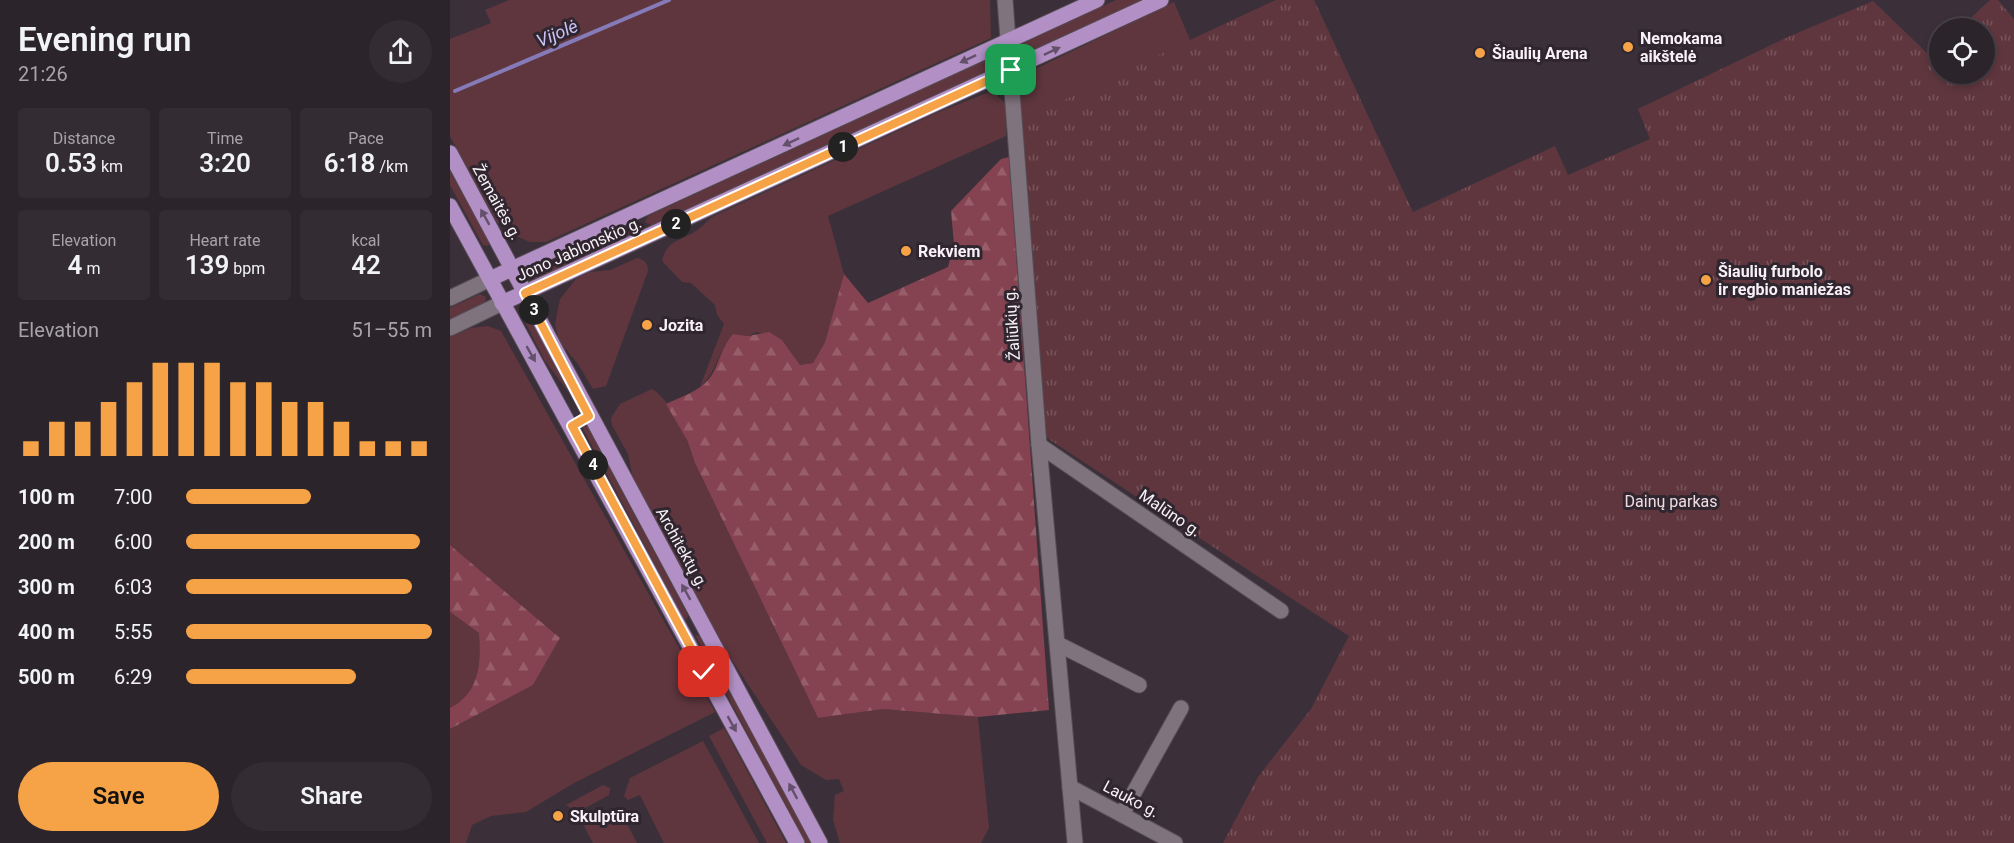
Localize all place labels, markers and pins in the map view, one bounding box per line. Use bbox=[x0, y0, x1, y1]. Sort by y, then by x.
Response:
place label: Nemokama aikštelė bbox=[1640, 29, 1723, 66]
marker: Nemokama aikštelė bbox=[1621, 40, 1635, 54]
pin bbox=[985, 44, 1036, 95]
place label: Šiaulių Arena bbox=[1492, 44, 1588, 63]
marker: Šiaulių Arena bbox=[1473, 46, 1487, 60]
pin: 1 bbox=[828, 132, 858, 162]
pin: 2 bbox=[661, 209, 691, 239]
place label: Rekviem bbox=[918, 242, 980, 261]
marker: Rekviem bbox=[899, 244, 913, 258]
place label: Šiaulių furbolo ir regbio maniežas bbox=[1718, 262, 1851, 299]
marker: Šiaulių furbolo ir regbio maniežas bbox=[1699, 273, 1713, 287]
pin: 3 bbox=[519, 295, 549, 325]
place label: Jozita bbox=[659, 316, 704, 335]
marker: Jozita bbox=[640, 318, 654, 332]
pin: 4 bbox=[578, 450, 608, 480]
pin bbox=[678, 646, 729, 697]
place label: Skulptūra bbox=[570, 807, 640, 826]
marker: Skulptūra bbox=[551, 809, 565, 823]

